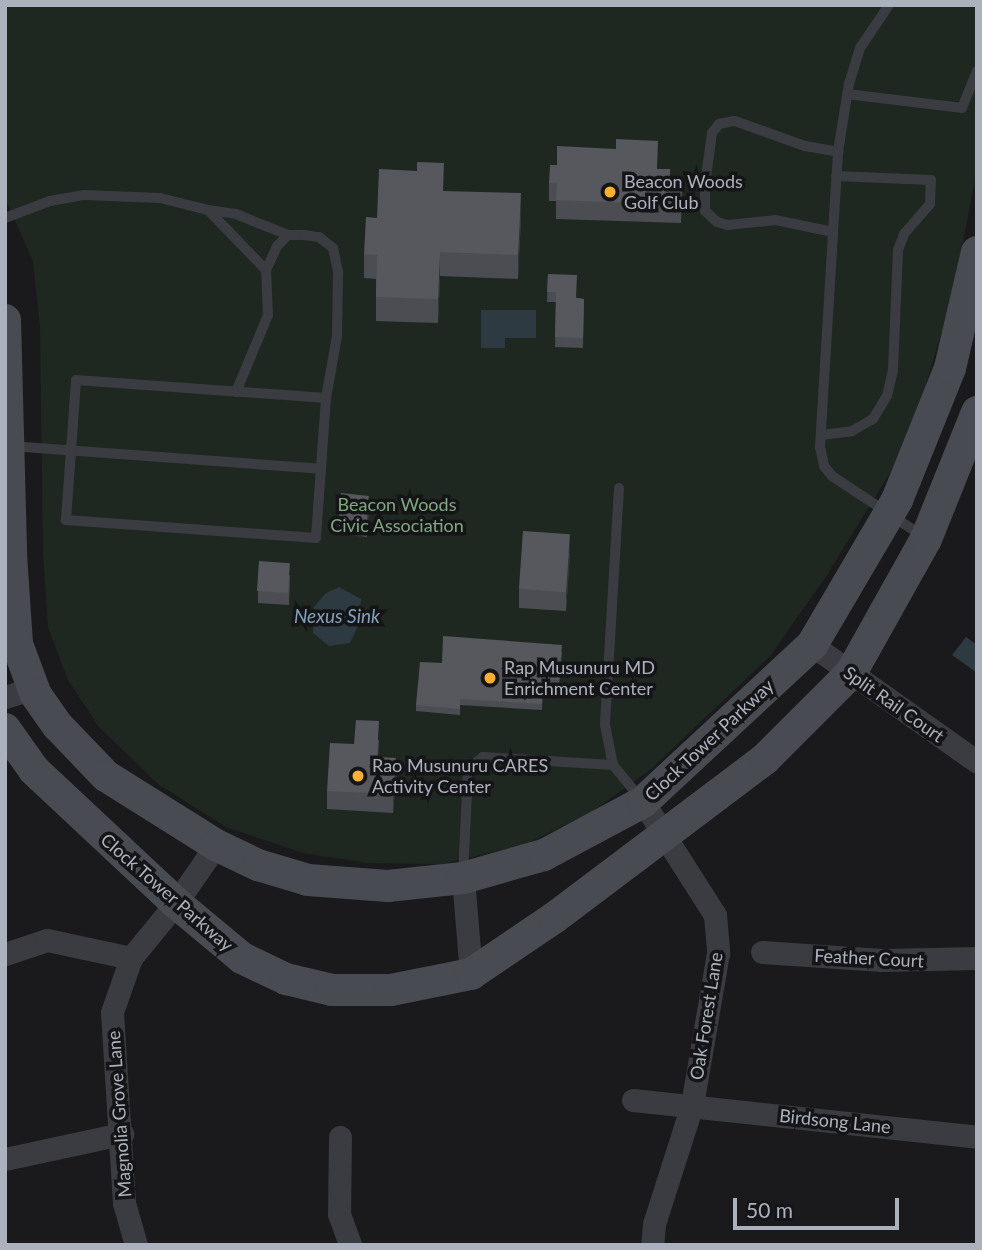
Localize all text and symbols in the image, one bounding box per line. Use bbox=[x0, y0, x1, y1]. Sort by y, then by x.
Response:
place label: Beacon Woods Golf Club bbox=[624, 171, 743, 214]
marker: Beacon Woods Golf Club bbox=[602, 184, 618, 200]
park label: Beacon Woods Civic Association bbox=[330, 494, 464, 536]
water label: Nexus Sink bbox=[294, 605, 380, 627]
place label: Rap Musunuru MD Enrichment Center bbox=[504, 657, 655, 700]
street label: Split Rail Court bbox=[840, 661, 948, 747]
marker: Rap Musunuru MD Enrichment Center bbox=[482, 670, 498, 686]
street label: Clock Tower Parkway bbox=[640, 674, 778, 806]
place label: Rao Musunuru CARES Activity Center bbox=[372, 755, 548, 798]
marker: Rao Musunuru CARES Activity Center bbox=[350, 768, 366, 784]
street label: Clock Tower Parkway bbox=[96, 828, 238, 956]
street label: Feather Court bbox=[814, 944, 924, 972]
street label: Oak Forest Lane bbox=[685, 951, 727, 1081]
street label: Magnolia Grove Lane bbox=[102, 1030, 136, 1198]
street label: Birdsong Lane bbox=[778, 1104, 892, 1138]
scale bar bbox=[737, 1184, 903, 1228]
text: 50 m bbox=[746, 1197, 793, 1222]

